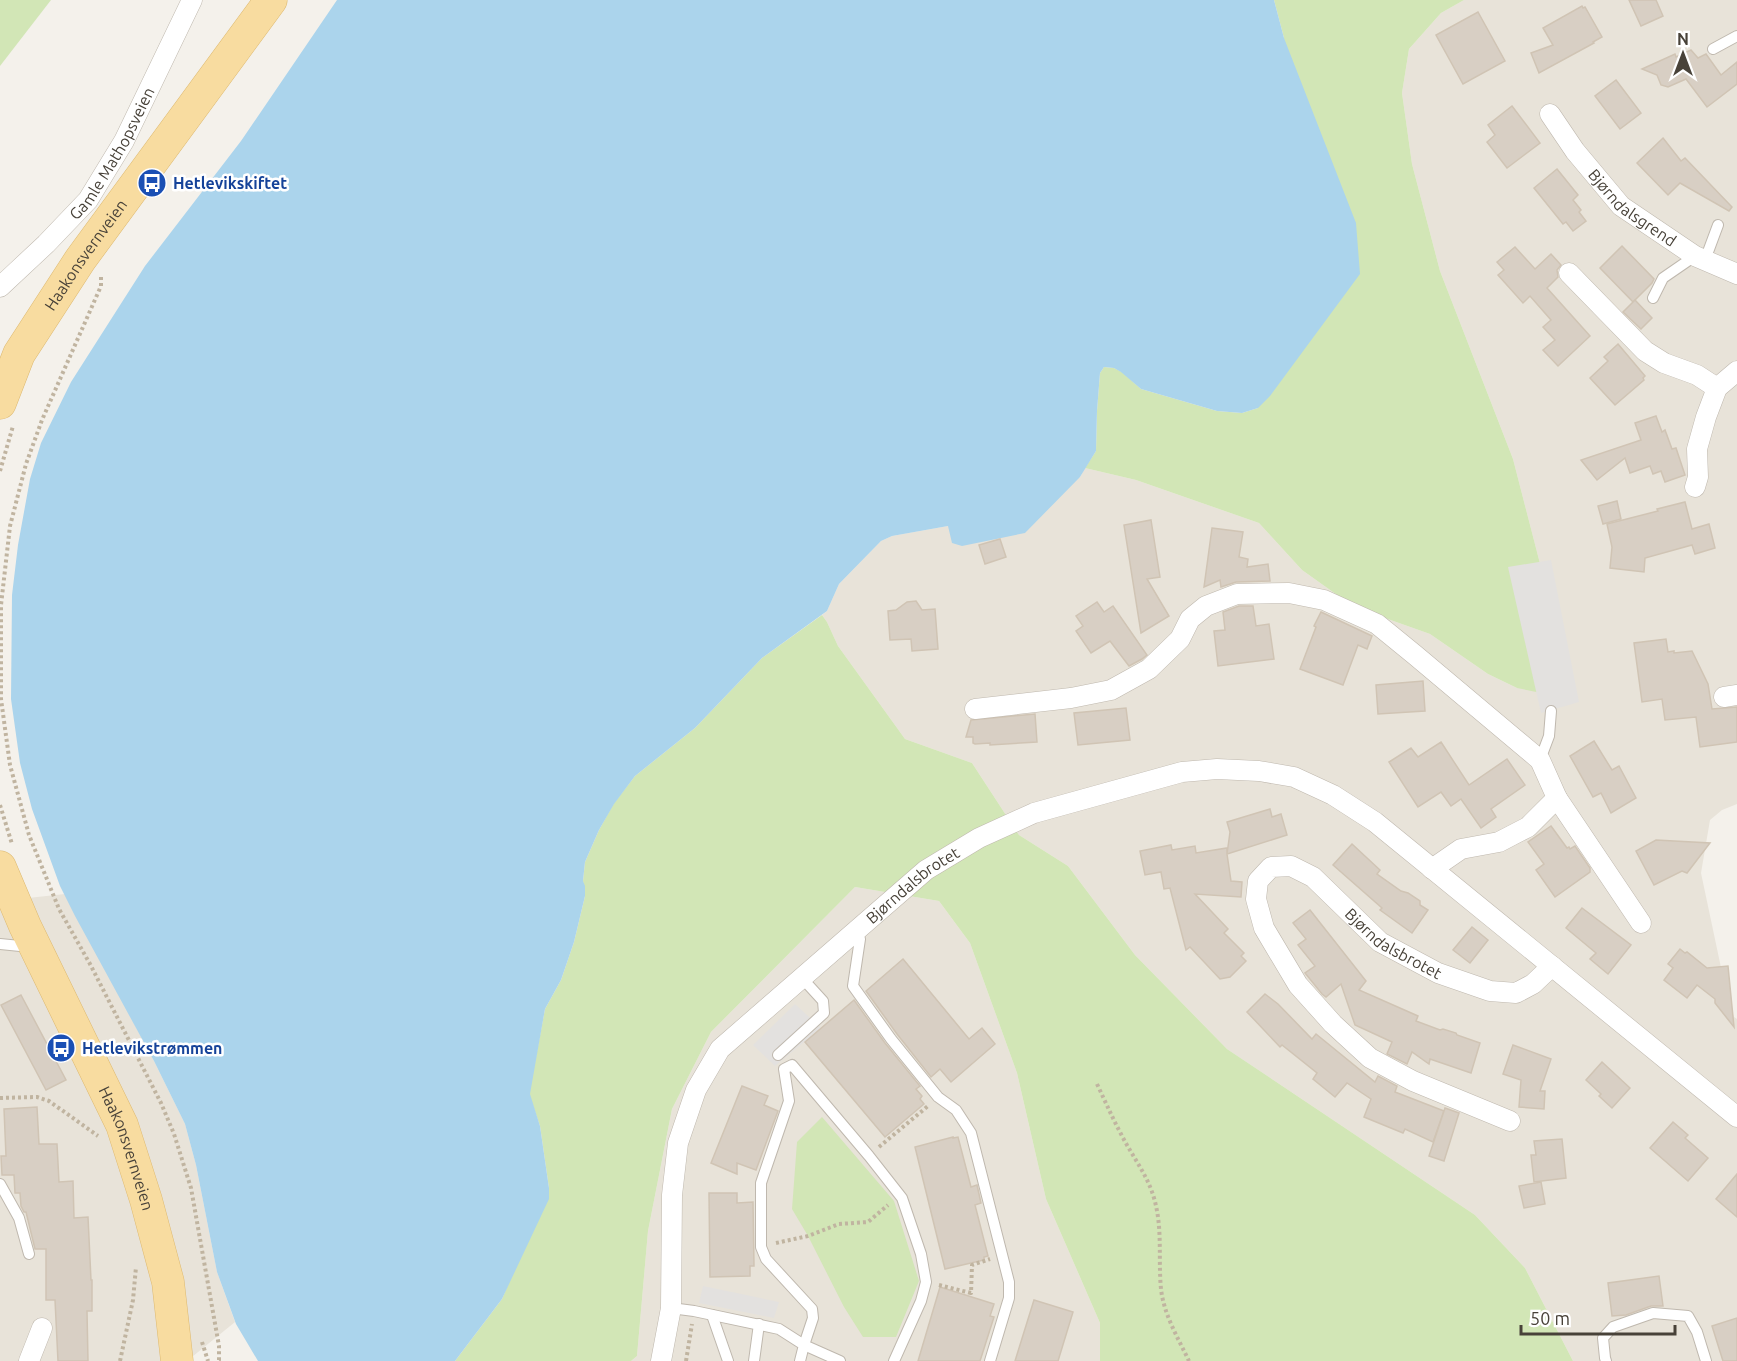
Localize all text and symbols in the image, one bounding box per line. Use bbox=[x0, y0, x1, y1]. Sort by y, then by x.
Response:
north arrow bbox=[1653, 24, 1713, 84]
text: N bbox=[1677, 30, 1689, 48]
street label: Gamle Mathopsveien bbox=[65, 84, 158, 223]
street label: Bjørndalsgrend bbox=[1585, 165, 1680, 250]
bus stop icon: Hetlevikskiftet bbox=[136, 167, 168, 199]
place label: Hetlevikskiftet bbox=[173, 174, 287, 192]
street label: Haakonsvernveien bbox=[41, 196, 130, 314]
street label: Bjørndalsbrotet bbox=[862, 843, 963, 927]
street label: Bjørndalsbrotet bbox=[1342, 904, 1446, 983]
bus stop icon: Hetlevikstrømmen bbox=[45, 1032, 77, 1064]
place label: Hetlevikstrømmen bbox=[82, 1039, 222, 1057]
street label: Haakonsvernveien bbox=[95, 1083, 157, 1212]
scale bar bbox=[1521, 1298, 1676, 1336]
text: 50 m bbox=[1530, 1308, 1570, 1328]

